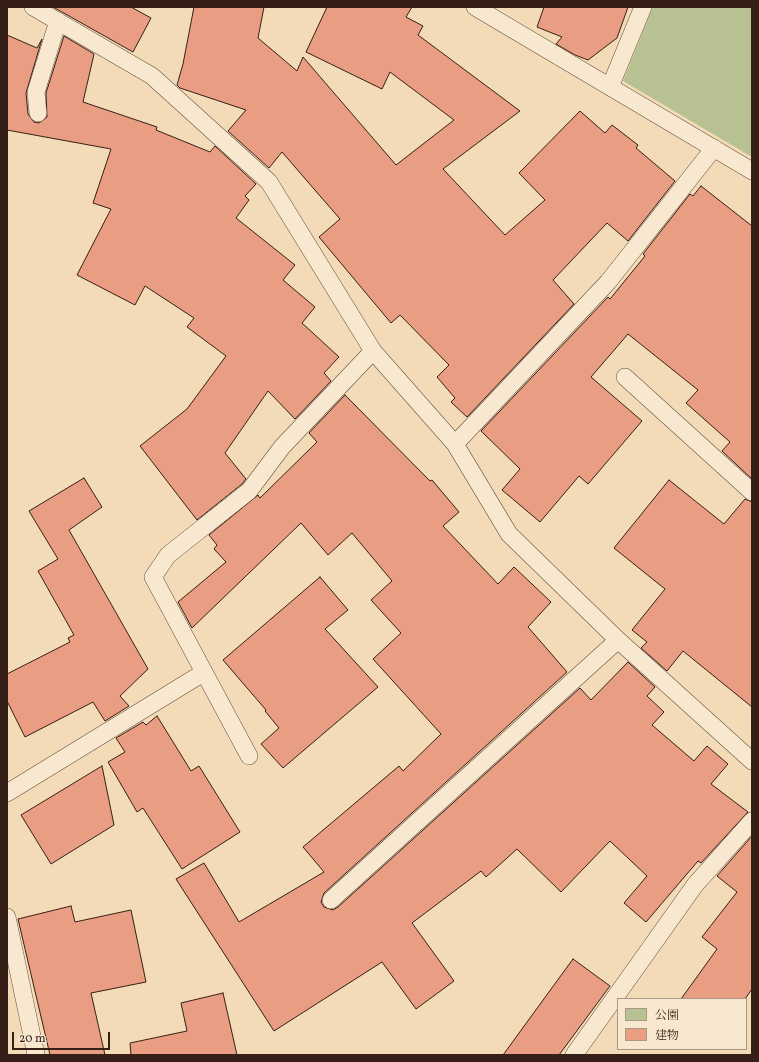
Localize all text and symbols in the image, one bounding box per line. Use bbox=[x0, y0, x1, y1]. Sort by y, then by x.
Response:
legend bbox=[617, 998, 747, 1050]
text: 公園 bbox=[655, 1008, 679, 1024]
scale bar bbox=[14, 1024, 112, 1050]
text: 建物 bbox=[655, 1028, 679, 1044]
text: 20 m bbox=[19, 1031, 46, 1047]

